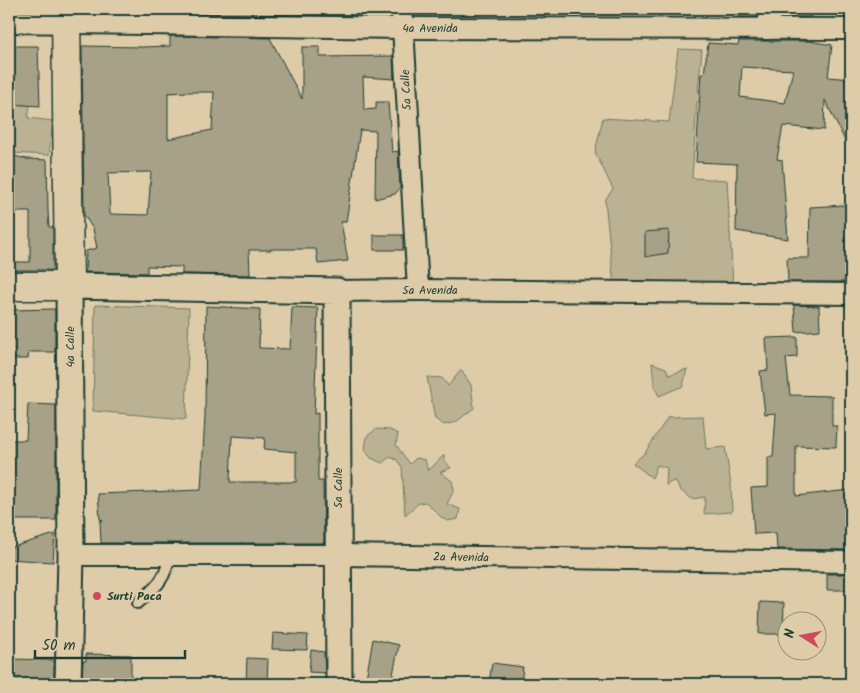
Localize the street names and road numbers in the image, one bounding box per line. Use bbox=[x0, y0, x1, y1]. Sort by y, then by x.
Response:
street label: 4a Avenida bbox=[402, 19, 458, 38]
street label: 5a Calle bbox=[396, 68, 417, 111]
street label: 5a Avenida bbox=[402, 281, 458, 300]
street label: 4a Calle bbox=[61, 326, 80, 368]
street label: 5a Calle bbox=[329, 467, 348, 508]
street label: 2a Avenida bbox=[433, 548, 490, 567]

